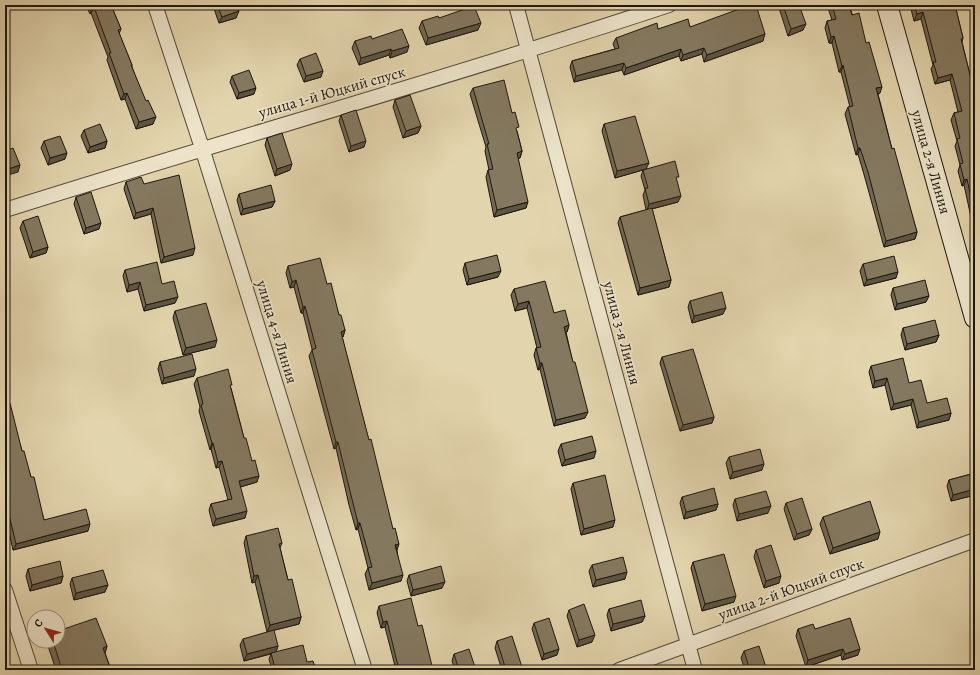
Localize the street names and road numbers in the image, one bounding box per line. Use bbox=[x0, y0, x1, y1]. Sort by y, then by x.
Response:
street label: улица 1-й Юцкий спуск bbox=[256, 61, 408, 123]
street label: улица 2-я Линия bbox=[906, 107, 955, 216]
street label: улица 4-я Линия bbox=[252, 277, 302, 386]
street label: улица 3-я Линия bbox=[598, 278, 645, 387]
street label: улица 2-й Юцкий спуск bbox=[715, 553, 867, 625]

